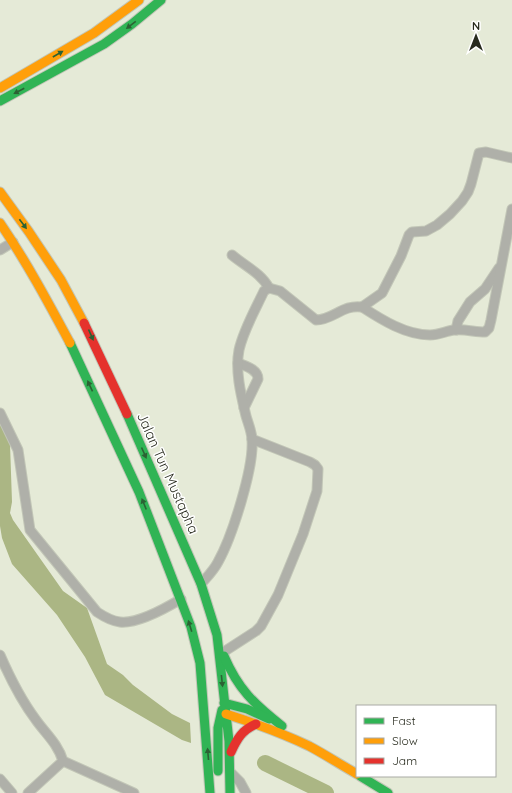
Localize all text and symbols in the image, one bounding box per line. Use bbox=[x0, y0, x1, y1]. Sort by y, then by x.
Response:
north arrow bbox=[456, 16, 496, 56]
text: N bbox=[472, 19, 480, 33]
one-way arrow bbox=[125, 21, 136, 29]
one-way arrow bbox=[52, 51, 64, 58]
one-way arrow bbox=[13, 88, 25, 94]
one-way arrow bbox=[19, 218, 27, 229]
one-way arrow bbox=[88, 329, 94, 341]
one-way arrow bbox=[87, 380, 93, 392]
street label: Jalan Tun Mustapha bbox=[133, 409, 203, 537]
one-way arrow bbox=[141, 447, 147, 459]
one-way arrow bbox=[140, 498, 146, 510]
one-way arrow bbox=[187, 619, 193, 631]
one-way arrow bbox=[218, 675, 225, 687]
legend bbox=[356, 705, 496, 777]
text: Fast bbox=[392, 713, 416, 728]
text: Slow bbox=[392, 733, 418, 748]
one-way arrow bbox=[205, 748, 211, 760]
text: Jam bbox=[392, 753, 417, 768]

